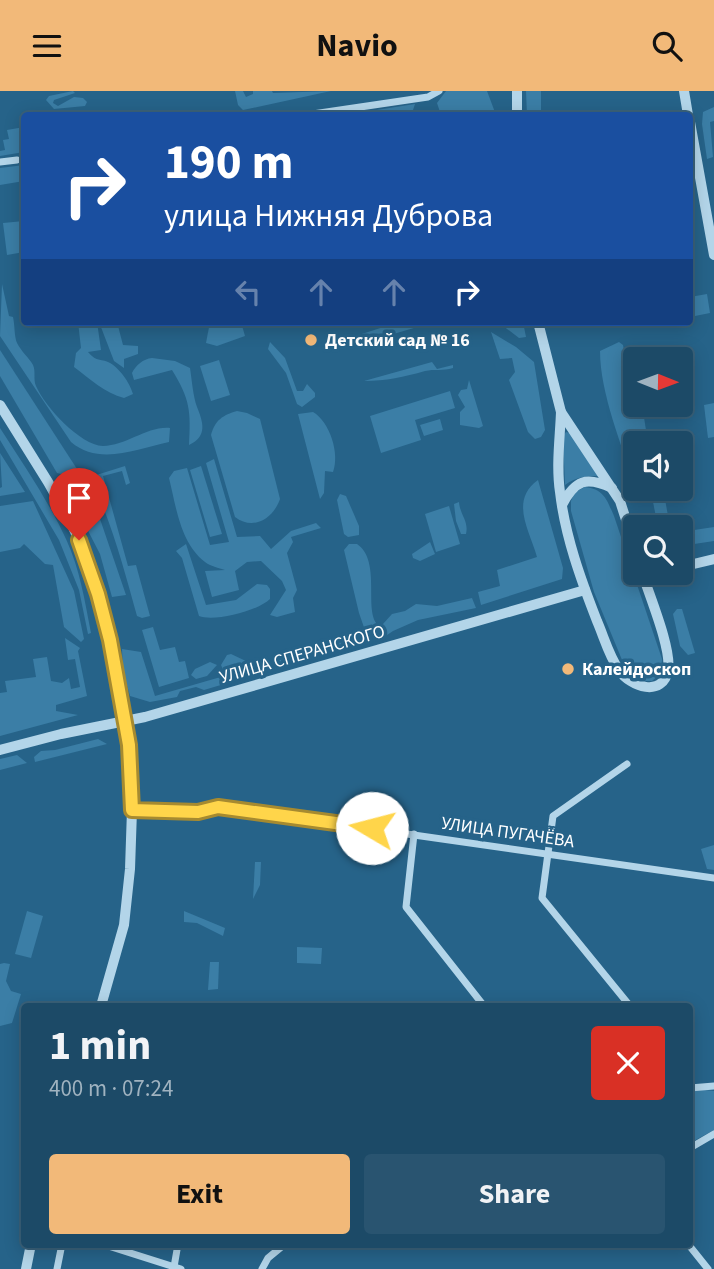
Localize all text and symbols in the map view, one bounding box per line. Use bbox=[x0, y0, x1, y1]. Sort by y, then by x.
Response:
text: Navio bbox=[316, 23, 398, 69]
icon: menu bbox=[28, 27, 66, 65]
icon: search bbox=[648, 27, 686, 65]
text: 190 m bbox=[164, 128, 293, 198]
icon: right bbox=[49, 140, 140, 231]
text: улица Нижняя Дуброва bbox=[164, 193, 493, 239]
icon: left bbox=[229, 273, 267, 311]
icon: ahead bbox=[302, 273, 340, 311]
icon: ahead bbox=[375, 273, 413, 311]
icon: right bbox=[448, 273, 486, 311]
place label: Детский сад № 16 bbox=[325, 328, 470, 353]
marker: Детский сад № 16 bbox=[303, 332, 319, 348]
north arrow bbox=[623, 347, 693, 417]
map controls bbox=[623, 347, 693, 585]
button: sound bbox=[623, 431, 693, 501]
pin bbox=[49, 468, 109, 540]
icon: arrive bbox=[60, 479, 98, 517]
button: search bbox=[623, 515, 693, 585]
street label: УЛИЦА СПЕРАНСКОГО bbox=[216, 619, 388, 690]
place label: Калейдоскоп bbox=[582, 657, 691, 682]
marker: Калейдоскоп bbox=[560, 661, 576, 677]
position arrow bbox=[335, 791, 409, 865]
street label: УЛИЦА ПУГАЧЁВА bbox=[440, 811, 576, 854]
text: 1 min bbox=[49, 1016, 151, 1076]
button: close bbox=[591, 1026, 665, 1100]
text: 400 m · 07:24 bbox=[49, 1072, 173, 1105]
button: Exit bbox=[49, 1154, 350, 1234]
button: Share bbox=[364, 1154, 665, 1234]

